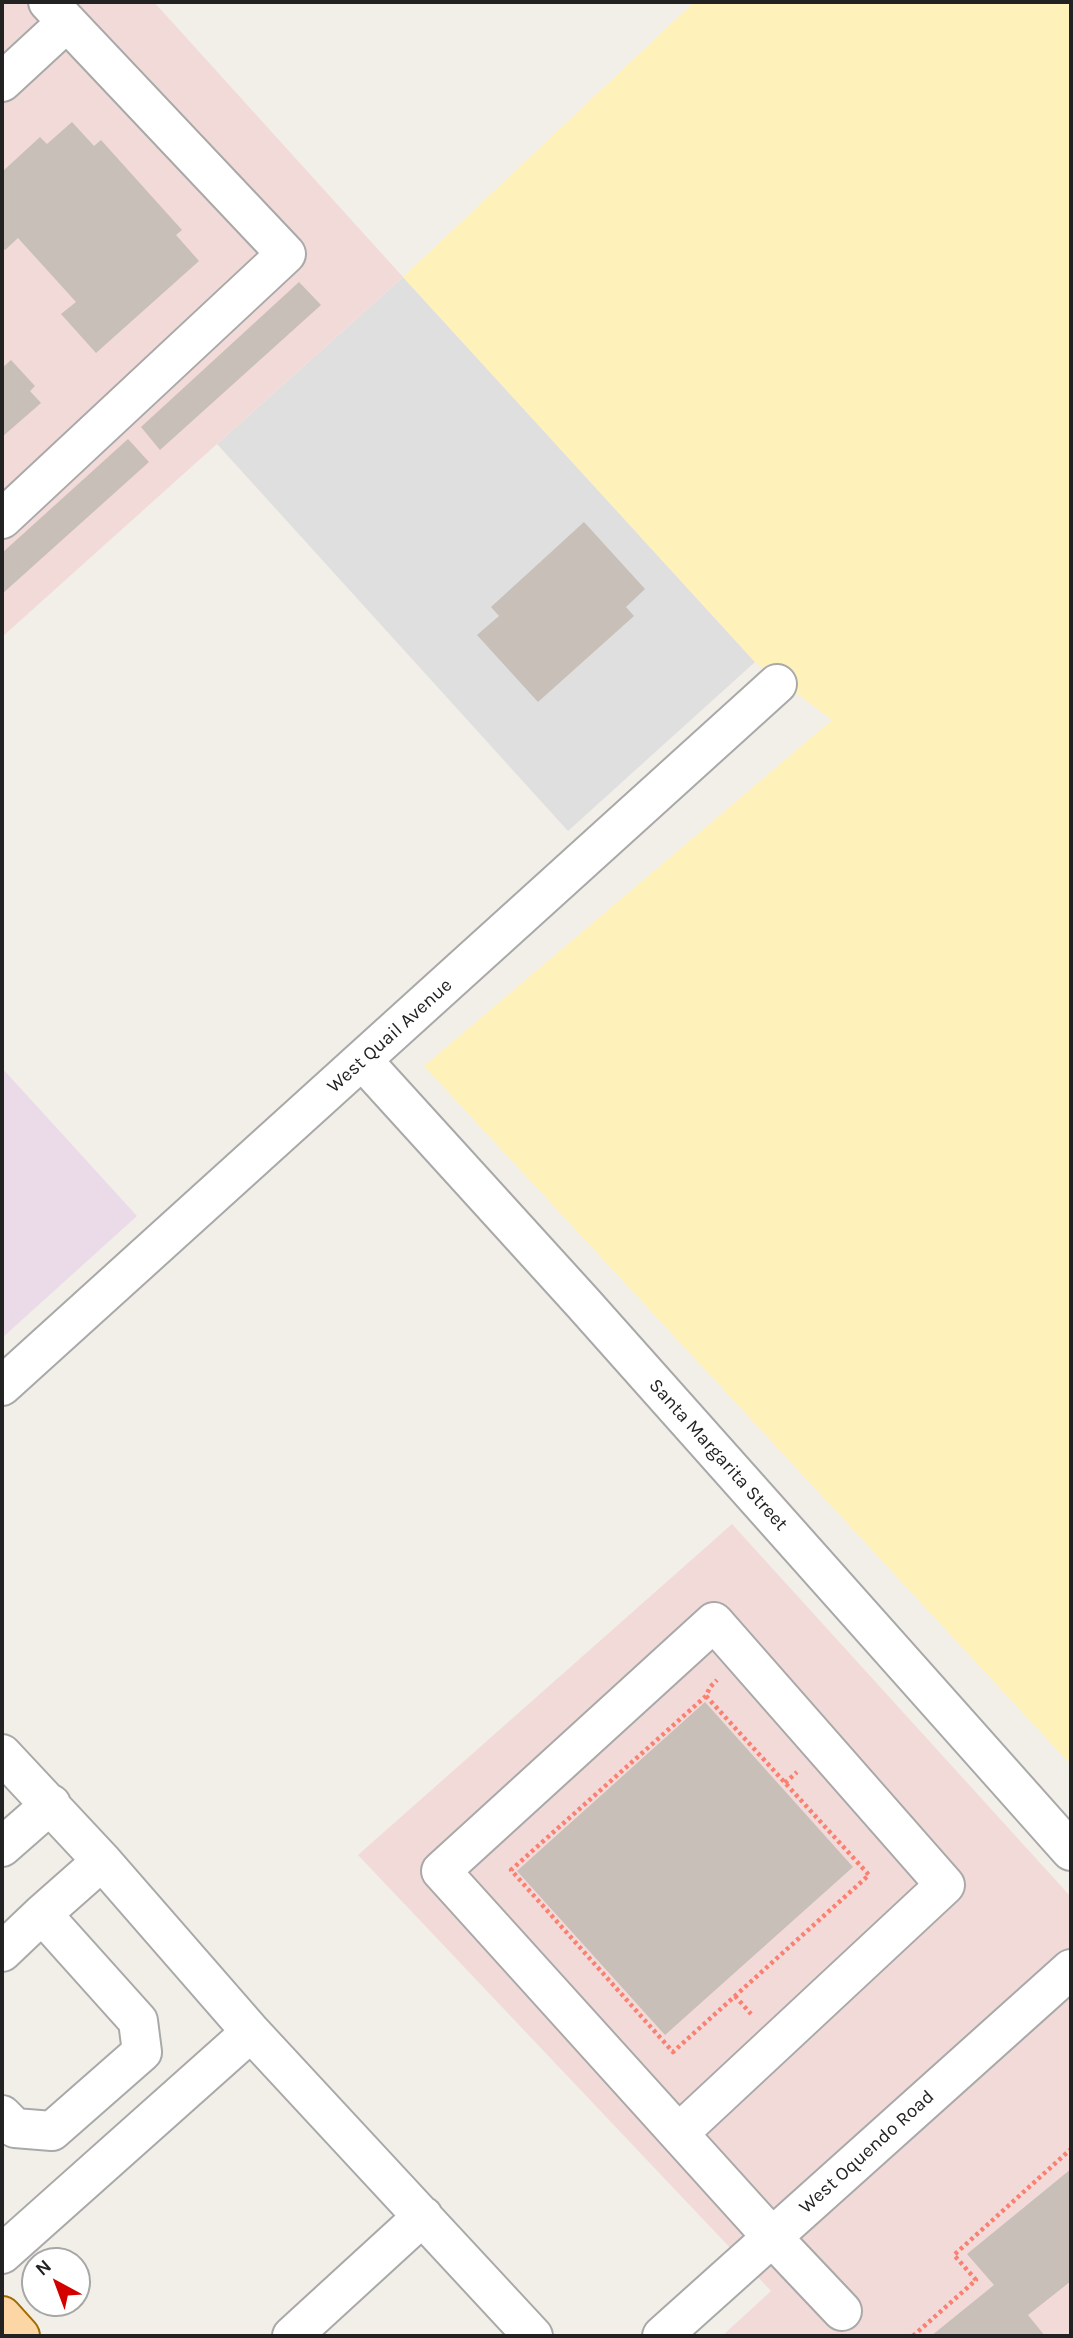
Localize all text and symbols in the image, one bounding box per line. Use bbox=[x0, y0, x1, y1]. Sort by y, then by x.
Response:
street label: West Quail Avenue bbox=[323, 974, 457, 1098]
street label: Santa Margarita Street bbox=[644, 1374, 792, 1536]
street label: West Oquendo Road bbox=[795, 2085, 939, 2219]
north arrow bbox=[21, 2247, 91, 2317]
text: N bbox=[31, 2255, 56, 2280]

